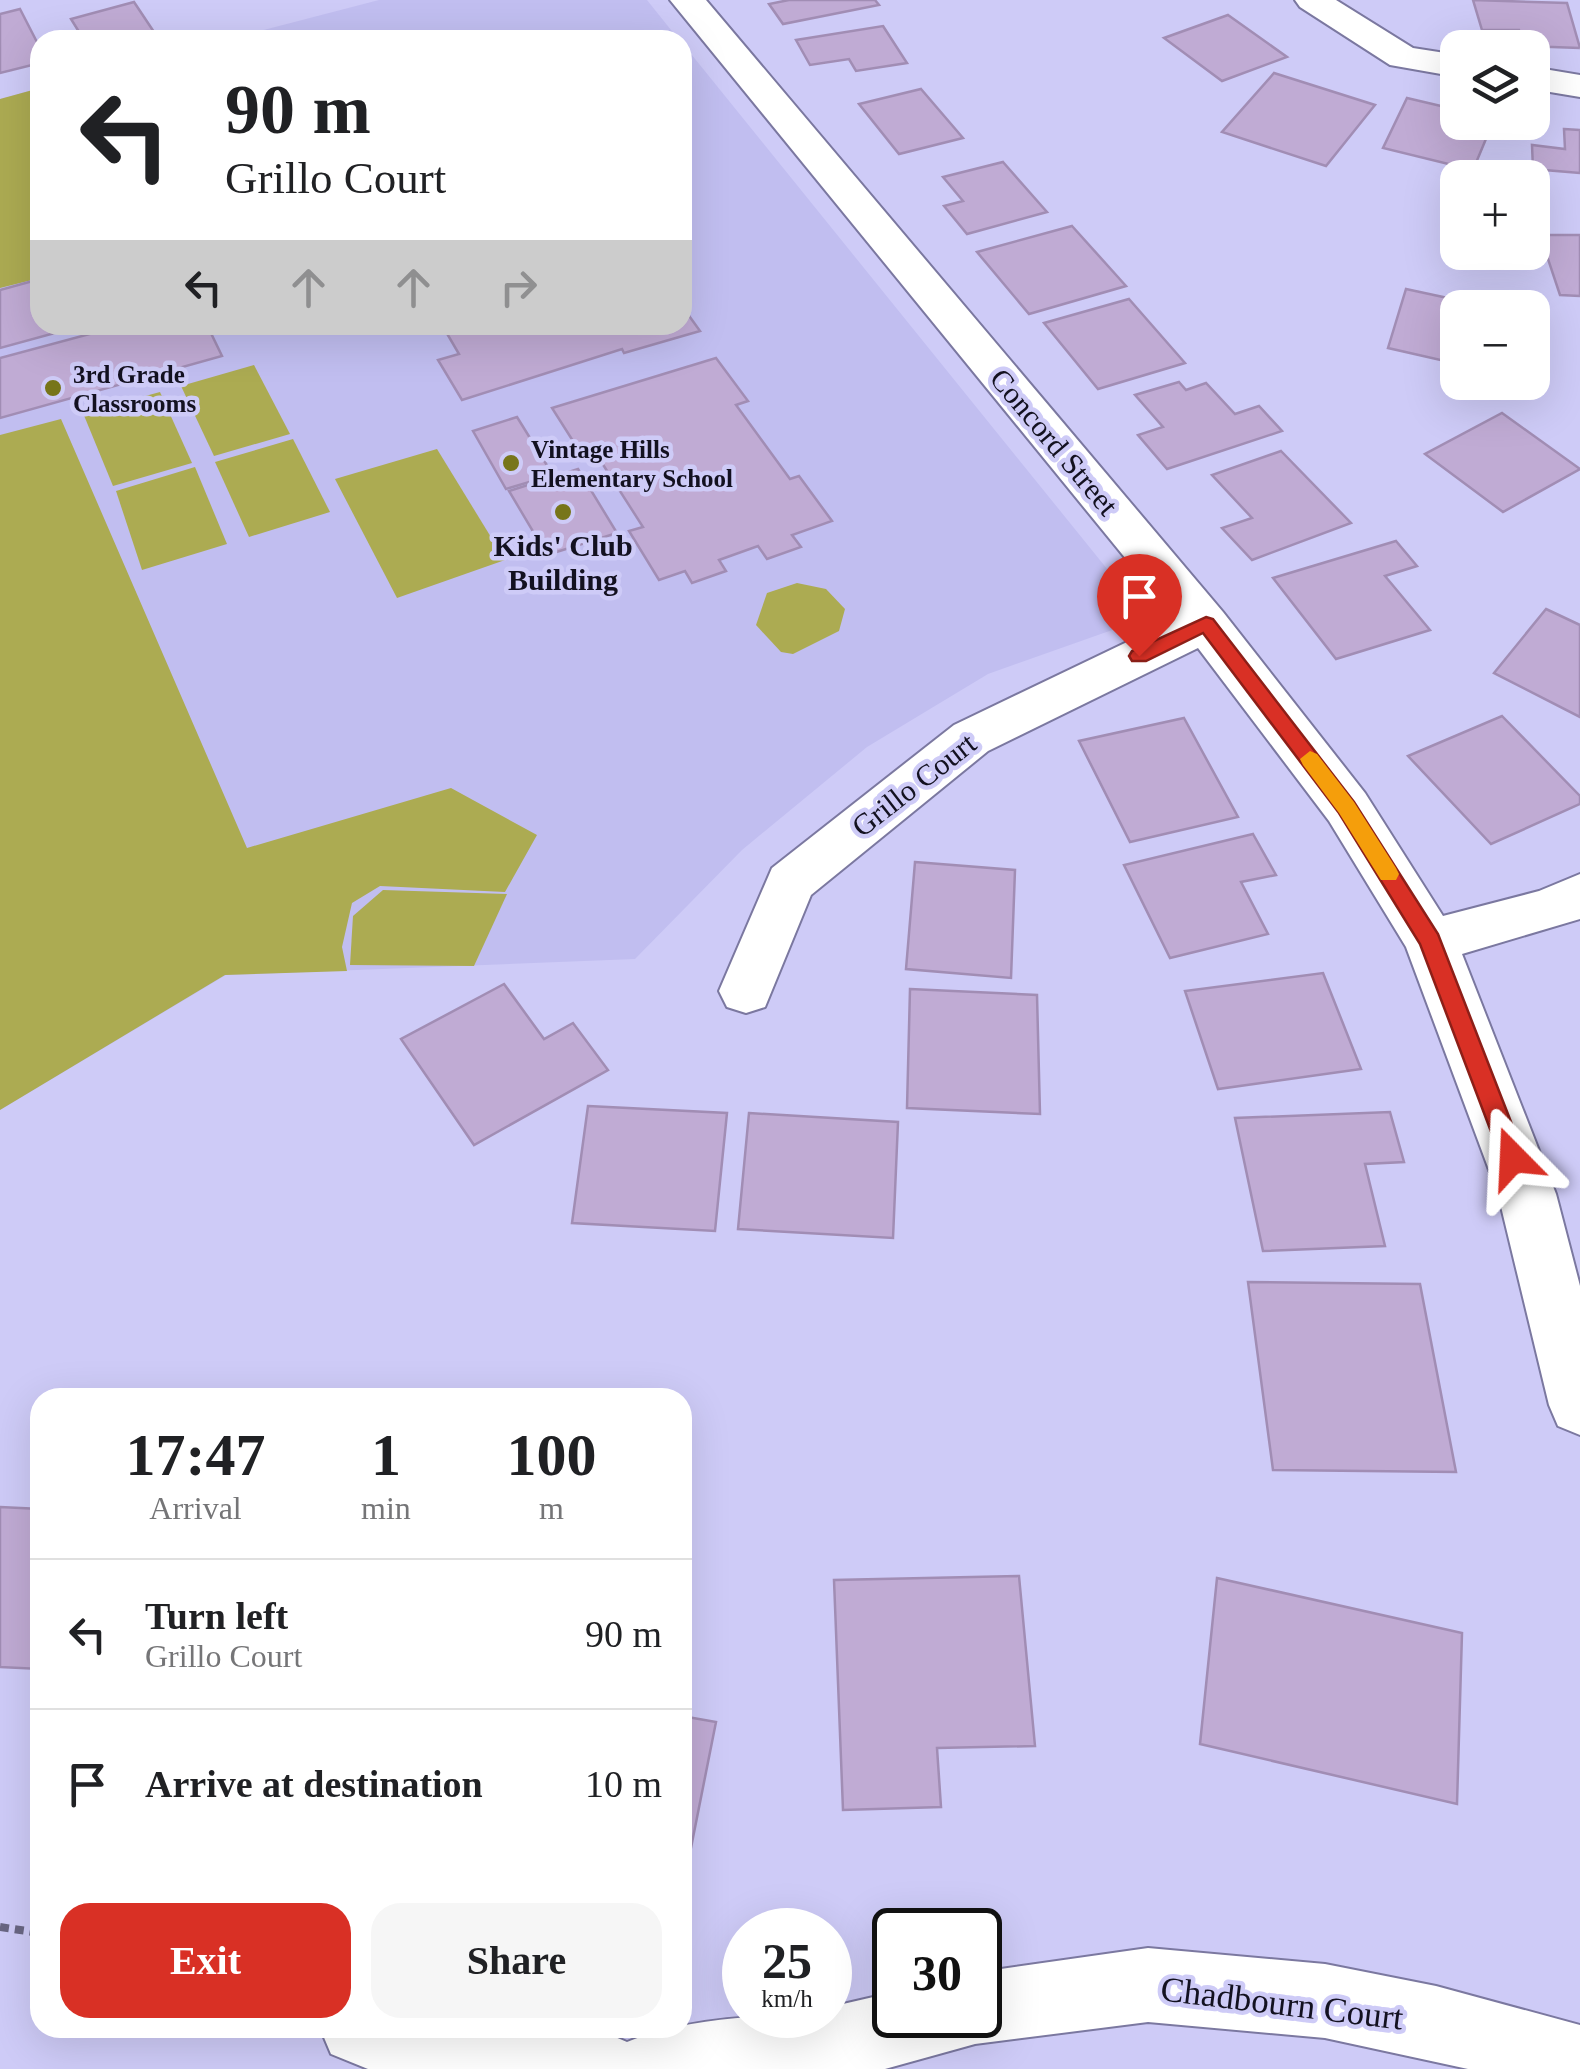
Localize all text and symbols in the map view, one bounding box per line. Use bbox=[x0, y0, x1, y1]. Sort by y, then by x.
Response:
map controls bbox=[1440, 30, 1550, 400]
button: layers bbox=[1440, 30, 1550, 140]
icon: left bbox=[60, 70, 190, 200]
text: 90 m bbox=[225, 71, 371, 148]
text: Grillo Court bbox=[225, 153, 446, 203]
button: + bbox=[1440, 160, 1550, 270]
icon: left bbox=[176, 260, 231, 315]
icon: ahead bbox=[281, 260, 336, 315]
icon: ahead bbox=[386, 260, 441, 315]
icon: right bbox=[491, 260, 546, 315]
button: − bbox=[1440, 290, 1550, 400]
place label: 3rd Grade Classrooms bbox=[73, 361, 196, 417]
street label: Concord Street bbox=[984, 362, 1126, 522]
marker: 3rd Grade Classrooms bbox=[42, 377, 64, 399]
place label: Vintage Hills Elementary School bbox=[531, 436, 733, 492]
marker: Vintage Hills Elementary School bbox=[500, 452, 522, 474]
marker: Kids' Club Building bbox=[552, 501, 574, 523]
place label: Kids' Club Building bbox=[493, 529, 633, 596]
pin bbox=[1097, 554, 1182, 657]
icon: arrive bbox=[1112, 569, 1167, 624]
street label: Grillo Court bbox=[845, 726, 982, 843]
position arrow bbox=[1461, 1106, 1565, 1210]
text: 17:47 bbox=[126, 1422, 266, 1488]
text: 1 bbox=[371, 1422, 401, 1488]
text: 100 bbox=[506, 1422, 596, 1488]
text: Arrival bbox=[149, 1490, 242, 1526]
text: min bbox=[361, 1490, 411, 1526]
text: m bbox=[539, 1490, 564, 1526]
text: Turn left bbox=[145, 1595, 288, 1637]
icon: left bbox=[60, 1607, 115, 1662]
text: 90 m bbox=[585, 1613, 662, 1655]
text: Grillo Court bbox=[145, 1638, 302, 1674]
icon: arrive bbox=[60, 1757, 115, 1812]
text: Arrive at destination bbox=[145, 1763, 483, 1805]
text: 10 m bbox=[585, 1763, 662, 1805]
button: Exit bbox=[60, 1903, 351, 2018]
button: Share bbox=[371, 1903, 662, 2018]
speed limit sign: 30 bbox=[872, 1908, 1002, 2038]
text: 25 bbox=[762, 1933, 812, 1989]
street label: Chadbourn Court bbox=[1158, 1969, 1406, 2038]
text: km/h bbox=[761, 1985, 813, 2012]

